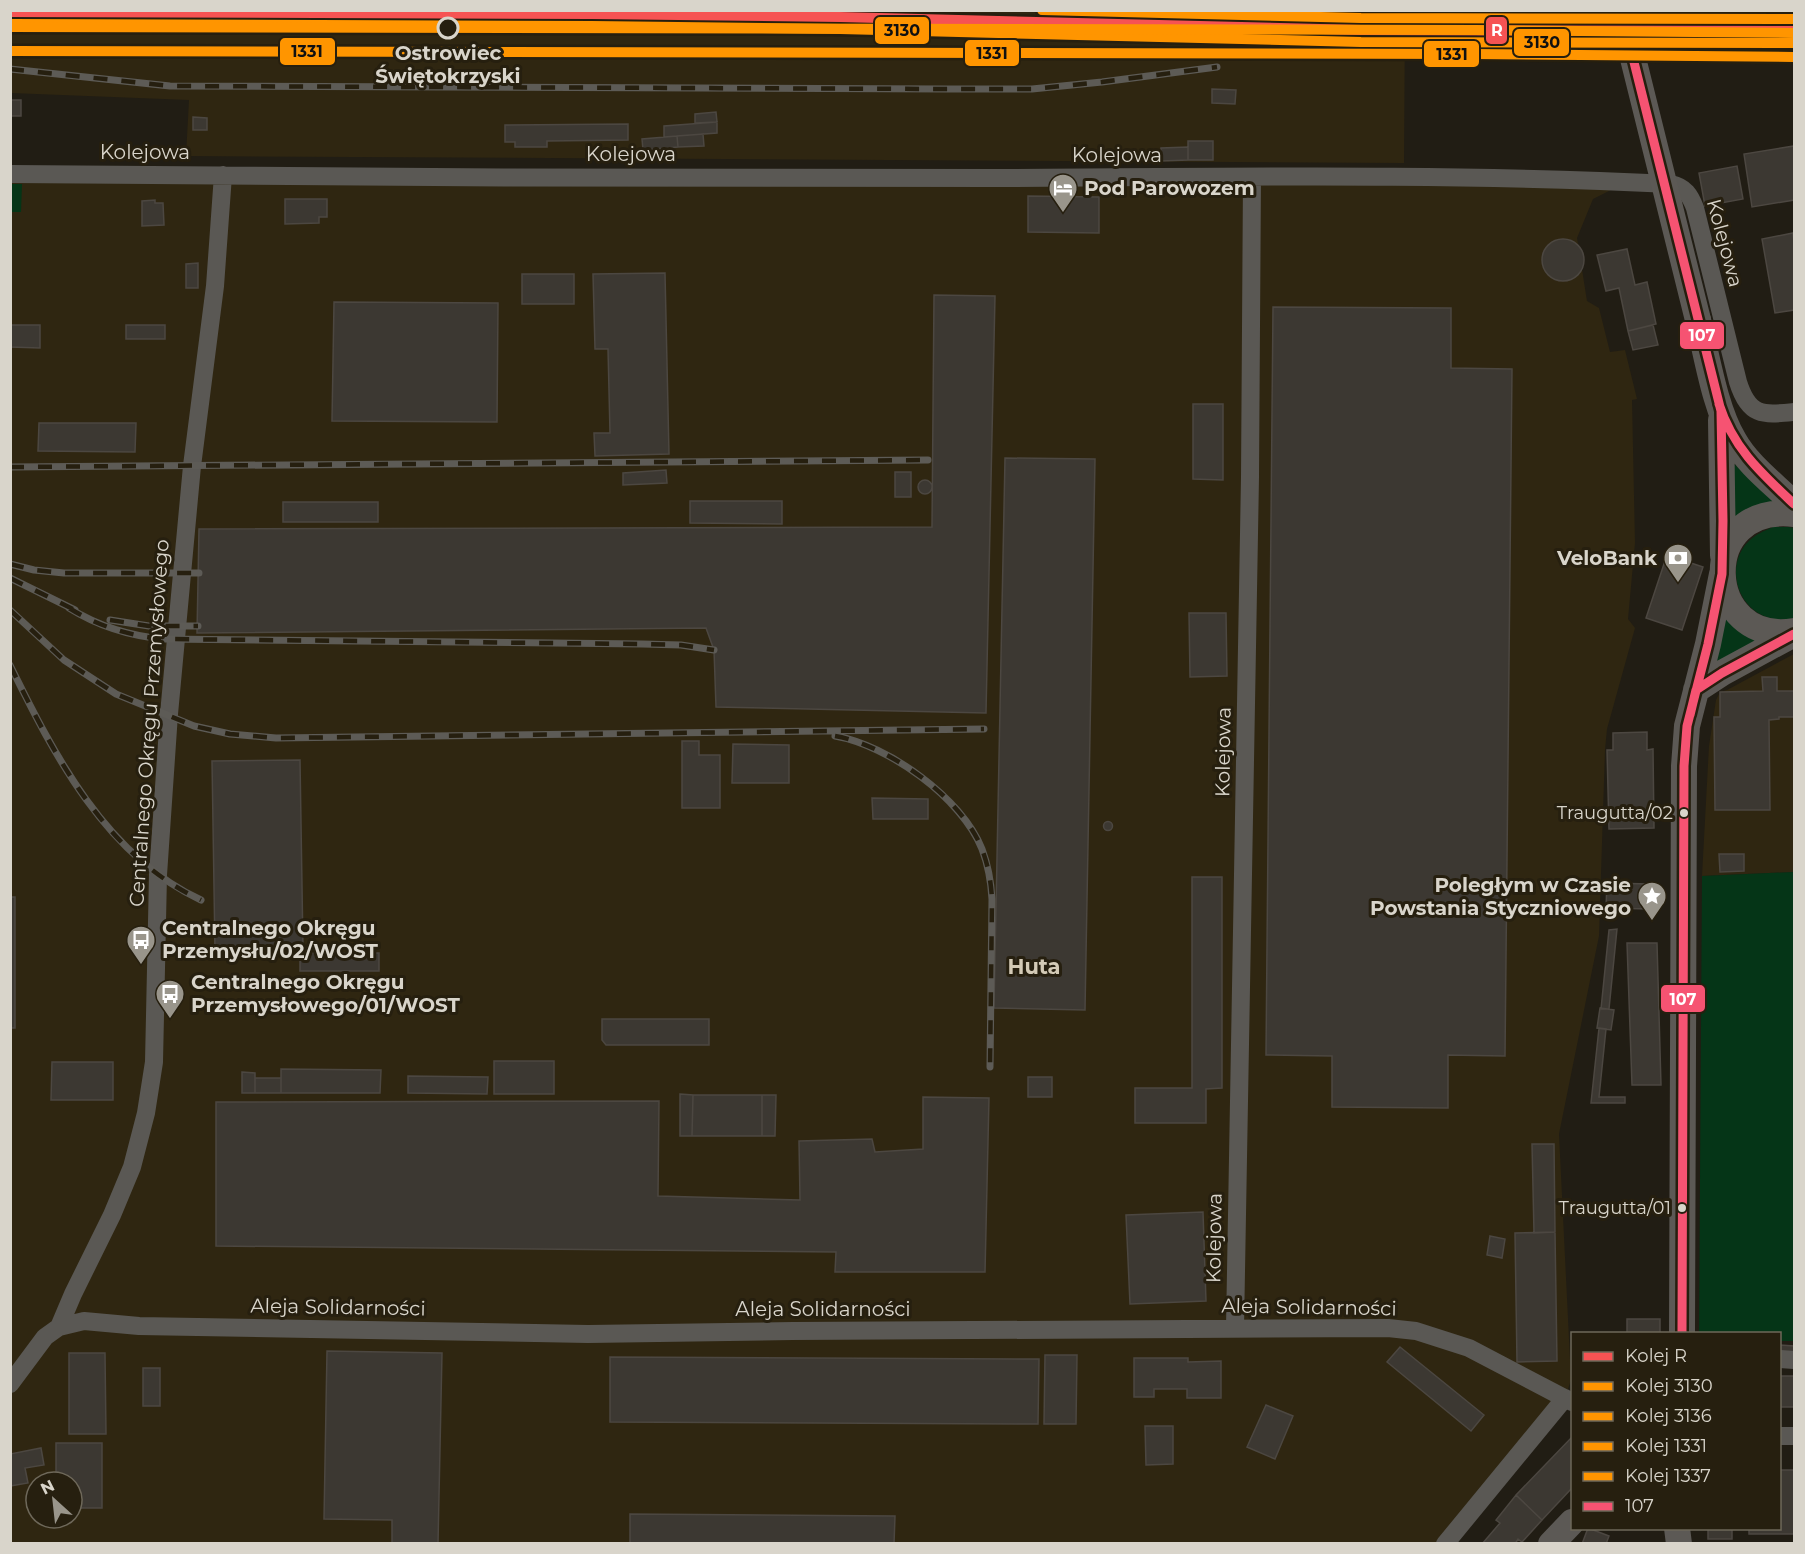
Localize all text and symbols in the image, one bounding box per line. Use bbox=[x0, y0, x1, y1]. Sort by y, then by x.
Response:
line badge: 3130 bbox=[874, 16, 930, 45]
line badge: R bbox=[1485, 16, 1508, 45]
marker: Ostrowiec Świętokrzyski bbox=[437, 17, 459, 39]
text: 3130 bbox=[883, 21, 920, 40]
text: R bbox=[1491, 21, 1503, 40]
line badge: 3130 bbox=[1513, 28, 1570, 57]
text: 3130 bbox=[1523, 33, 1560, 52]
line badge: 1331 bbox=[279, 37, 336, 66]
line badge: 1331 bbox=[964, 39, 1020, 67]
line badge: 1331 bbox=[1423, 40, 1480, 68]
place label: Ostrowiec Świętokrzyski bbox=[375, 41, 521, 88]
text: 1331 bbox=[291, 42, 323, 61]
text: 1331 bbox=[976, 44, 1008, 63]
text: 1331 bbox=[1436, 45, 1468, 64]
street label: Kolejowa bbox=[100, 140, 190, 164]
street label: Kolejowa bbox=[586, 142, 676, 166]
street label: Kolejowa bbox=[1072, 143, 1162, 167]
hotel icon: Pod Parowozem bbox=[1047, 172, 1079, 214]
place label: Pod Parowozem bbox=[1084, 176, 1255, 200]
street label: Kolejowa bbox=[1702, 196, 1748, 290]
line badge: 107 bbox=[1679, 321, 1725, 350]
text: 107 bbox=[1689, 326, 1716, 345]
street label: Centralnego Okręgu Przemysłowego bbox=[124, 538, 174, 908]
bank icon: VeloBank bbox=[1662, 542, 1694, 584]
place label: VeloBank bbox=[1556, 546, 1658, 570]
street label: Kolejowa bbox=[1210, 707, 1236, 797]
place label: Traugutta/02 bbox=[1557, 802, 1673, 824]
marker: Traugutta/02 bbox=[1678, 807, 1690, 819]
place label: Poległym w Czasie Powstania Styczniowego bbox=[1370, 873, 1631, 920]
place icon: Poległym w Czasie Powstania Styczniowego bbox=[1636, 880, 1668, 922]
place label: Centralnego Okręgu Przemysłu/02/WOST bbox=[162, 916, 379, 963]
bus stop icon: Centralnego Okręgu Przemysłu/02/WOST bbox=[125, 924, 157, 966]
district label: Huta bbox=[1007, 954, 1061, 979]
place label: Centralnego Okręgu Przemysłowego/01/WOST bbox=[191, 970, 461, 1017]
bus stop icon: Centralnego Okręgu Przemysłowego/01/WOST bbox=[154, 978, 186, 1020]
line badge: 107 bbox=[1660, 984, 1706, 1013]
text: 107 bbox=[1670, 990, 1697, 1009]
street label: Kolejowa bbox=[1201, 1193, 1227, 1283]
place label: Traugutta/01 bbox=[1559, 1197, 1671, 1219]
marker: Traugutta/01 bbox=[1676, 1202, 1688, 1214]
street label: Aleja Solidarności bbox=[250, 1293, 426, 1321]
street label: Aleja Solidarności bbox=[1221, 1293, 1397, 1321]
street label: Aleja Solidarności bbox=[735, 1297, 911, 1321]
legend bbox=[1571, 1332, 1781, 1530]
text: Kolej R bbox=[1625, 1345, 1687, 1367]
text: Kolej 3130 bbox=[1625, 1375, 1713, 1397]
text: Kolej 3136 bbox=[1625, 1405, 1712, 1427]
text: Kolej 1331 bbox=[1625, 1435, 1707, 1457]
text: Kolej 1337 bbox=[1625, 1465, 1711, 1487]
north arrow bbox=[24, 1470, 84, 1530]
text: N bbox=[37, 1476, 57, 1498]
text: 107 bbox=[1625, 1495, 1654, 1517]

